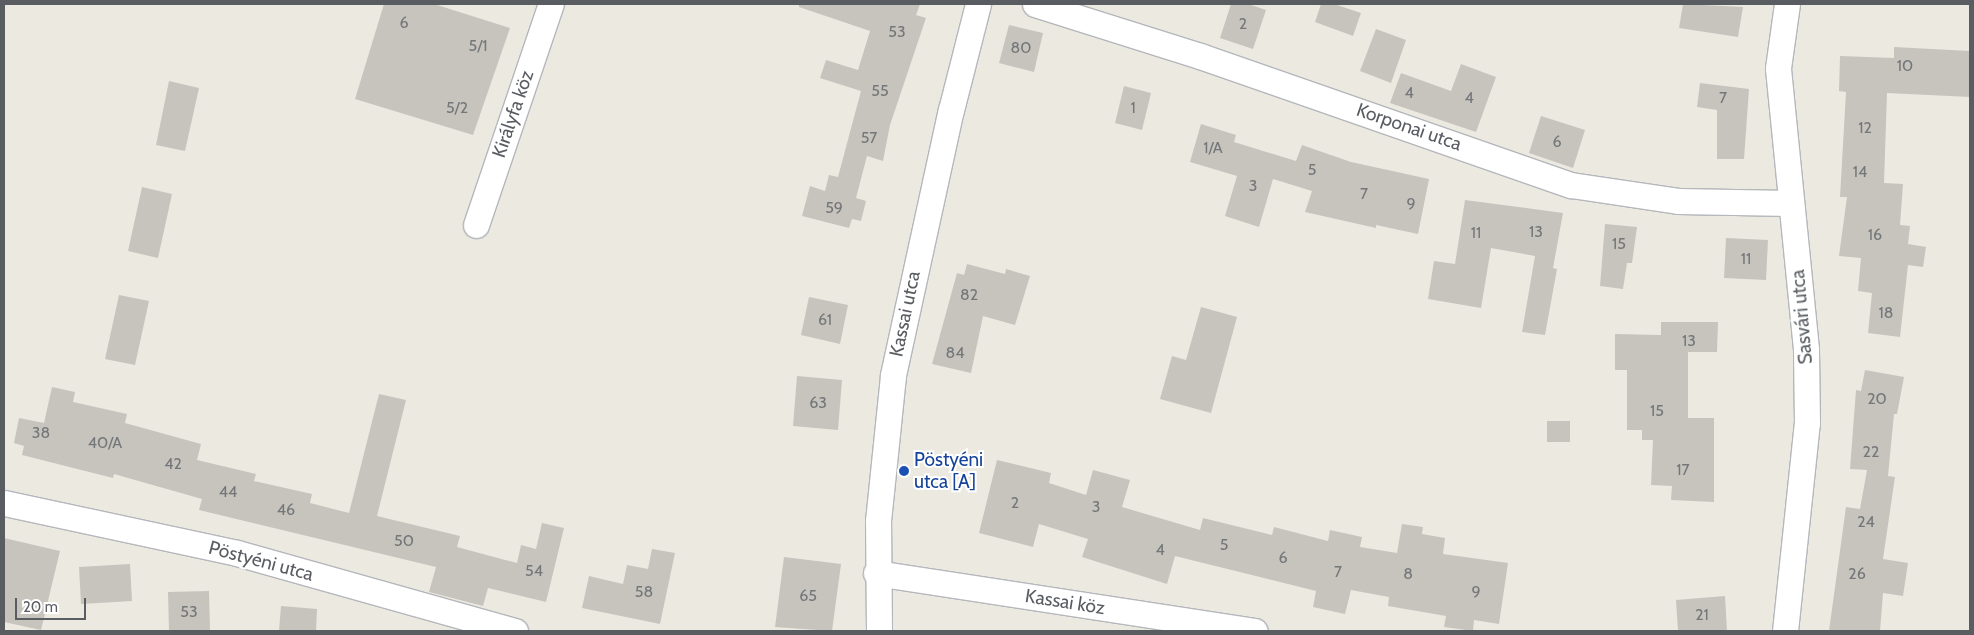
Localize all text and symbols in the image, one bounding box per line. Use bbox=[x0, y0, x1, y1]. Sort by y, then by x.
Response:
house number: 6 bbox=[399, 13, 409, 33]
house number: 2 bbox=[1239, 14, 1247, 34]
house number: 53 bbox=[888, 22, 906, 42]
house number: 5/1 bbox=[468, 36, 488, 56]
house number: 80 bbox=[1011, 38, 1031, 58]
house number: 10 bbox=[1897, 56, 1913, 76]
street label: Királyfa köz bbox=[487, 67, 539, 161]
house number: 55 bbox=[871, 81, 889, 101]
house number: 4 bbox=[1404, 83, 1414, 103]
house number: 4 bbox=[1464, 88, 1474, 108]
house number: 7 bbox=[1719, 88, 1727, 108]
house number: 5/2 bbox=[446, 98, 468, 118]
house number: 1 bbox=[1130, 98, 1136, 118]
street label: Korponai utca bbox=[1353, 98, 1465, 156]
house number: 12 bbox=[1858, 118, 1872, 138]
house number: 57 bbox=[861, 128, 877, 148]
house number: 6 bbox=[1552, 132, 1562, 152]
house number: 1/A bbox=[1203, 138, 1223, 158]
house number: 5 bbox=[1308, 160, 1316, 180]
house number: 14 bbox=[1853, 162, 1867, 182]
house number: 3 bbox=[1249, 176, 1257, 196]
house number: 7 bbox=[1360, 184, 1368, 204]
house number: 9 bbox=[1406, 194, 1416, 214]
house number: 59 bbox=[825, 198, 843, 218]
house number: 13 bbox=[1529, 222, 1543, 242]
house number: 11 bbox=[1471, 223, 1481, 243]
house number: 16 bbox=[1868, 225, 1882, 245]
house number: 15 bbox=[1612, 234, 1626, 254]
house number: 11 bbox=[1741, 249, 1751, 269]
street label: Kassai utca bbox=[885, 269, 925, 359]
street label: Sasvári utca bbox=[1787, 269, 1817, 365]
house number: 82 bbox=[960, 285, 978, 305]
house number: 18 bbox=[1879, 303, 1893, 323]
house number: 61 bbox=[818, 310, 832, 330]
house number: 13 bbox=[1682, 331, 1696, 351]
house number: 84 bbox=[946, 343, 964, 363]
house number: 20 bbox=[1867, 389, 1887, 409]
house number: 63 bbox=[809, 393, 827, 413]
house number: 15 bbox=[1650, 401, 1664, 421]
house number: 38 bbox=[32, 423, 50, 443]
house number: 40/A bbox=[88, 433, 122, 453]
house number: 22 bbox=[1863, 442, 1879, 462]
place label: Pöstyéni utca [A] bbox=[914, 449, 983, 493]
house number: 42 bbox=[164, 454, 182, 474]
house number: 17 bbox=[1676, 460, 1690, 480]
marker: Pöstyéni utca [A] bbox=[898, 465, 910, 477]
house number: 44 bbox=[219, 482, 237, 502]
house number: 2 bbox=[1011, 493, 1019, 513]
house number: 3 bbox=[1092, 497, 1100, 517]
house number: 46 bbox=[277, 500, 295, 520]
house number: 24 bbox=[1857, 512, 1875, 532]
house number: 50 bbox=[394, 531, 414, 551]
house number: 5 bbox=[1220, 535, 1228, 555]
street label: Pöstyéni utca bbox=[206, 536, 316, 586]
house number: 4 bbox=[1155, 540, 1165, 560]
house number: 6 bbox=[1278, 548, 1288, 568]
house number: 54 bbox=[525, 561, 543, 581]
house number: 7 bbox=[1334, 562, 1342, 582]
house number: 8 bbox=[1403, 564, 1413, 584]
house number: 26 bbox=[1848, 564, 1866, 584]
house number: 58 bbox=[635, 582, 653, 602]
house number: 9 bbox=[1471, 582, 1481, 602]
street label: Kassai köz bbox=[1024, 584, 1106, 620]
house number: 65 bbox=[799, 586, 817, 606]
scale bar bbox=[18, 588, 89, 620]
text: 20 m bbox=[23, 598, 58, 616]
house number: 53 bbox=[180, 602, 198, 622]
house number: 21 bbox=[1695, 605, 1709, 625]

